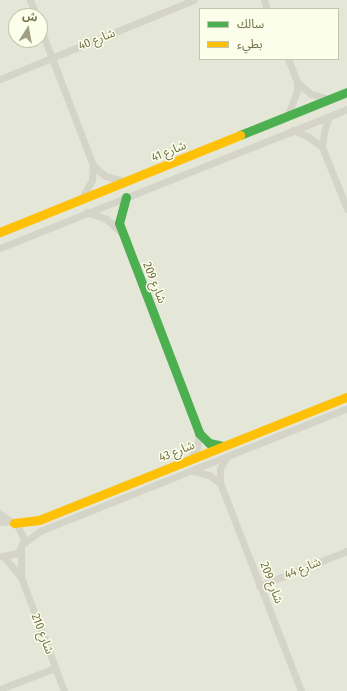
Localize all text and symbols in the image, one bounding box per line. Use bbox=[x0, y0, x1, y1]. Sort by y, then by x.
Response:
north arrow bbox=[8, 8, 48, 48]
legend bbox=[199, 8, 339, 60]
text: ش bbox=[22, 9, 39, 25]
text: سالك bbox=[237, 17, 264, 31]
street label: شارع 40 bbox=[77, 26, 117, 54]
text: بطيء bbox=[237, 37, 263, 51]
street label: شارع 41 bbox=[150, 139, 188, 165]
street label: شارع 209 bbox=[139, 260, 169, 306]
street label: شارع 43 bbox=[157, 438, 197, 466]
street label: شارع 44 bbox=[283, 555, 323, 583]
street label: شارع 209 bbox=[256, 560, 286, 606]
street label: شارع 210 bbox=[28, 612, 56, 656]

